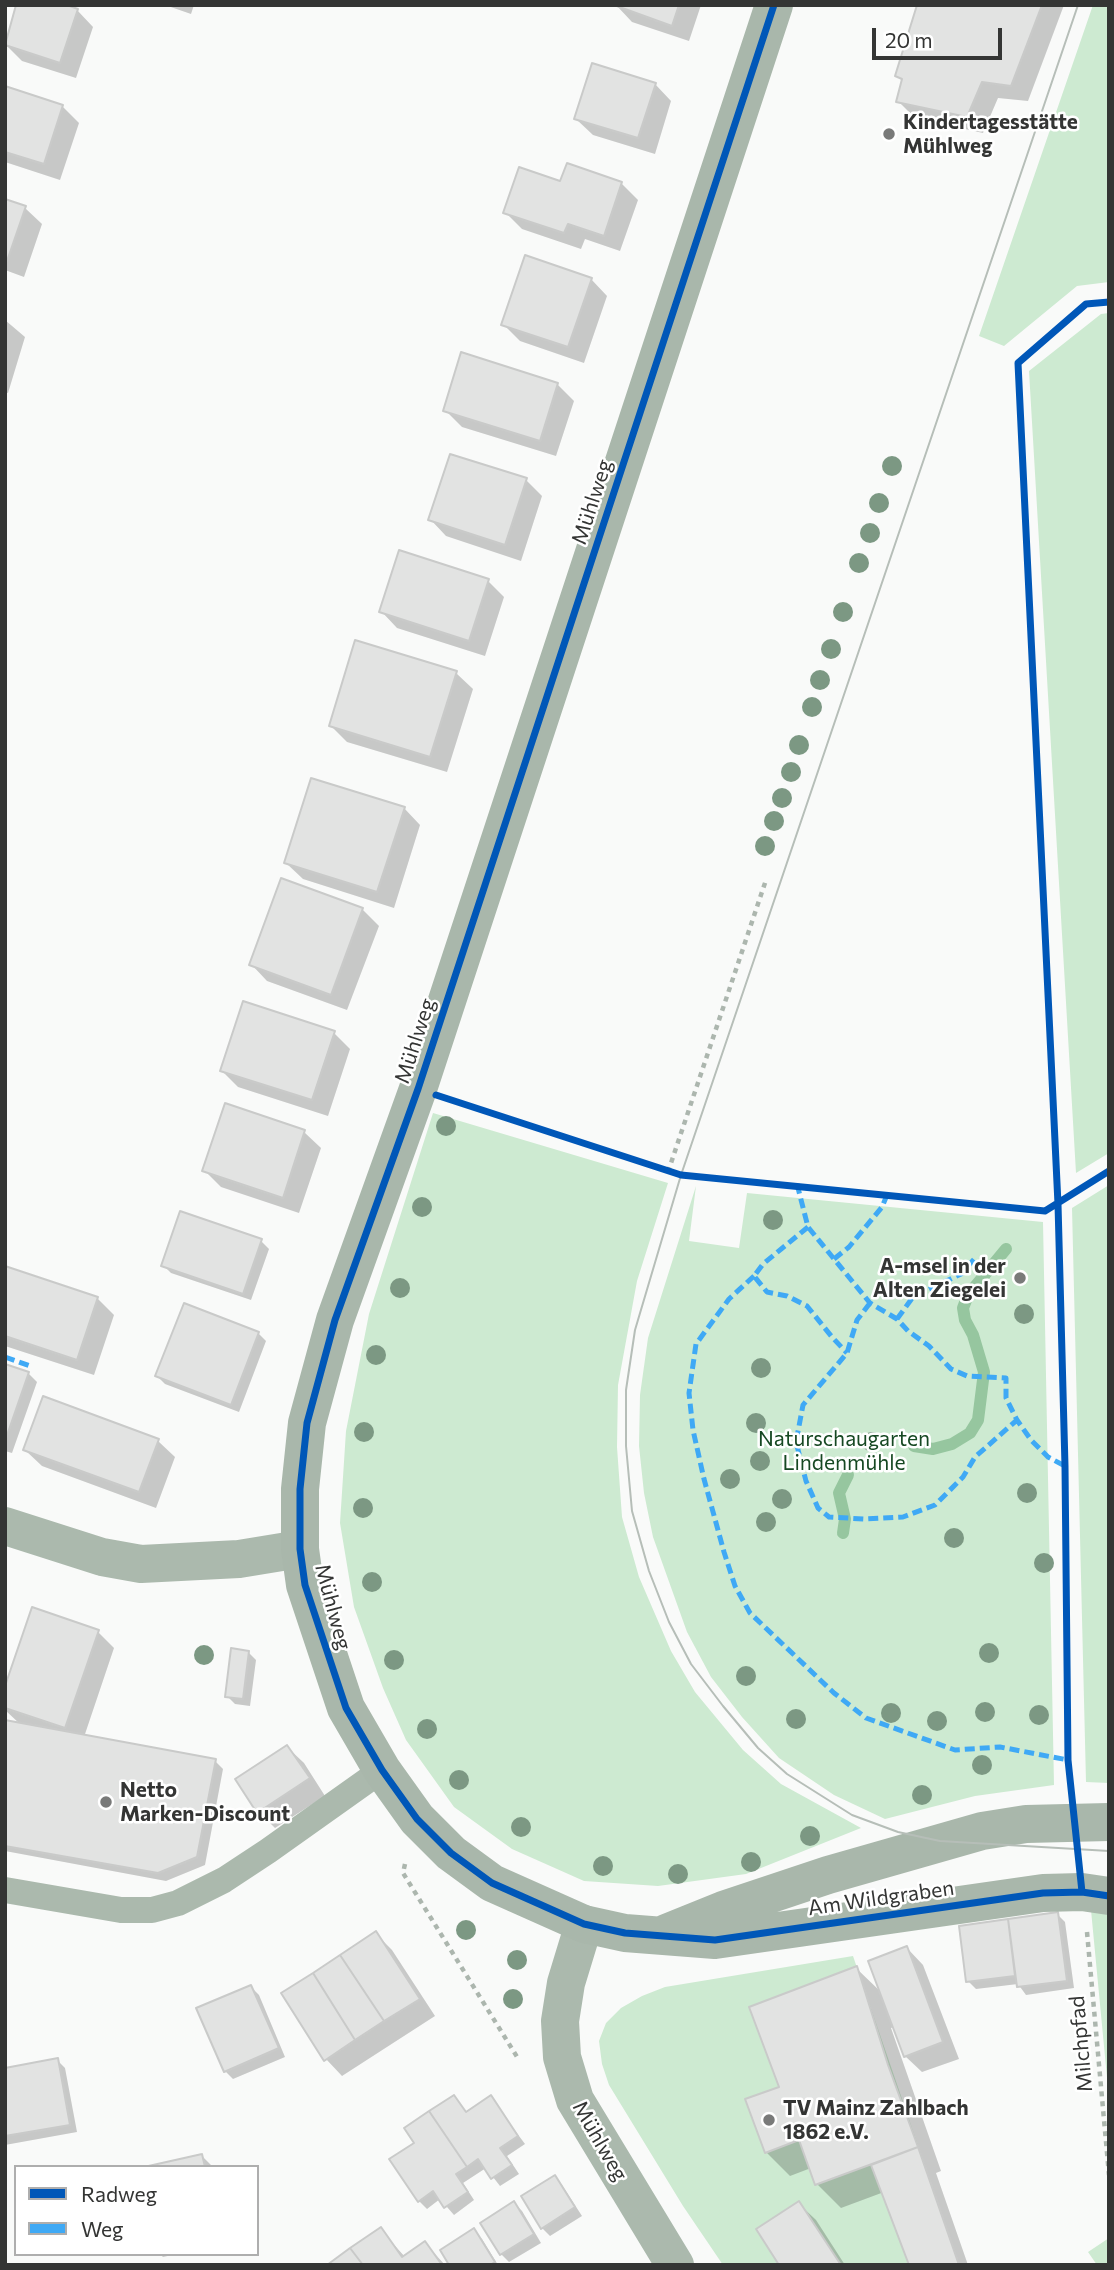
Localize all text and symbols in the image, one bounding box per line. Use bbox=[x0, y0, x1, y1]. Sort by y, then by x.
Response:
scale bar bbox=[876, 14, 1006, 58]
text: 20 m bbox=[885, 27, 933, 52]
place label: Kindertagesstätte Mühlweg bbox=[903, 109, 1078, 159]
marker: Kindertagesstätte Mühlweg bbox=[881, 126, 897, 142]
street label: Mühlweg bbox=[566, 456, 618, 548]
street label: Mühlweg bbox=[389, 995, 441, 1087]
place label: A-msel in der Alten Ziegelei bbox=[873, 1253, 1006, 1303]
marker: A-msel in der Alten Ziegelei bbox=[1012, 1270, 1028, 1286]
park label: Naturschaugarten Lindenmühle bbox=[758, 1426, 930, 1476]
street label: Mühlweg bbox=[309, 1561, 357, 1653]
place label: Netto Marken-Discount bbox=[120, 1777, 290, 1827]
marker: Netto Marken-Discount bbox=[98, 1794, 114, 1810]
street label: Am Wildgraben bbox=[806, 1875, 956, 1921]
street label: Milchpfad bbox=[1064, 1995, 1098, 2093]
place label: TV Mainz Zahlbach 1862 e.V. bbox=[783, 2095, 969, 2145]
street label: Mühlweg bbox=[567, 2097, 633, 2185]
marker: TV Mainz Zahlbach 1862 e.V. bbox=[761, 2112, 777, 2128]
legend bbox=[14, 2165, 259, 2256]
text: Radweg bbox=[81, 2181, 157, 2206]
text: Weg bbox=[81, 2216, 123, 2241]

